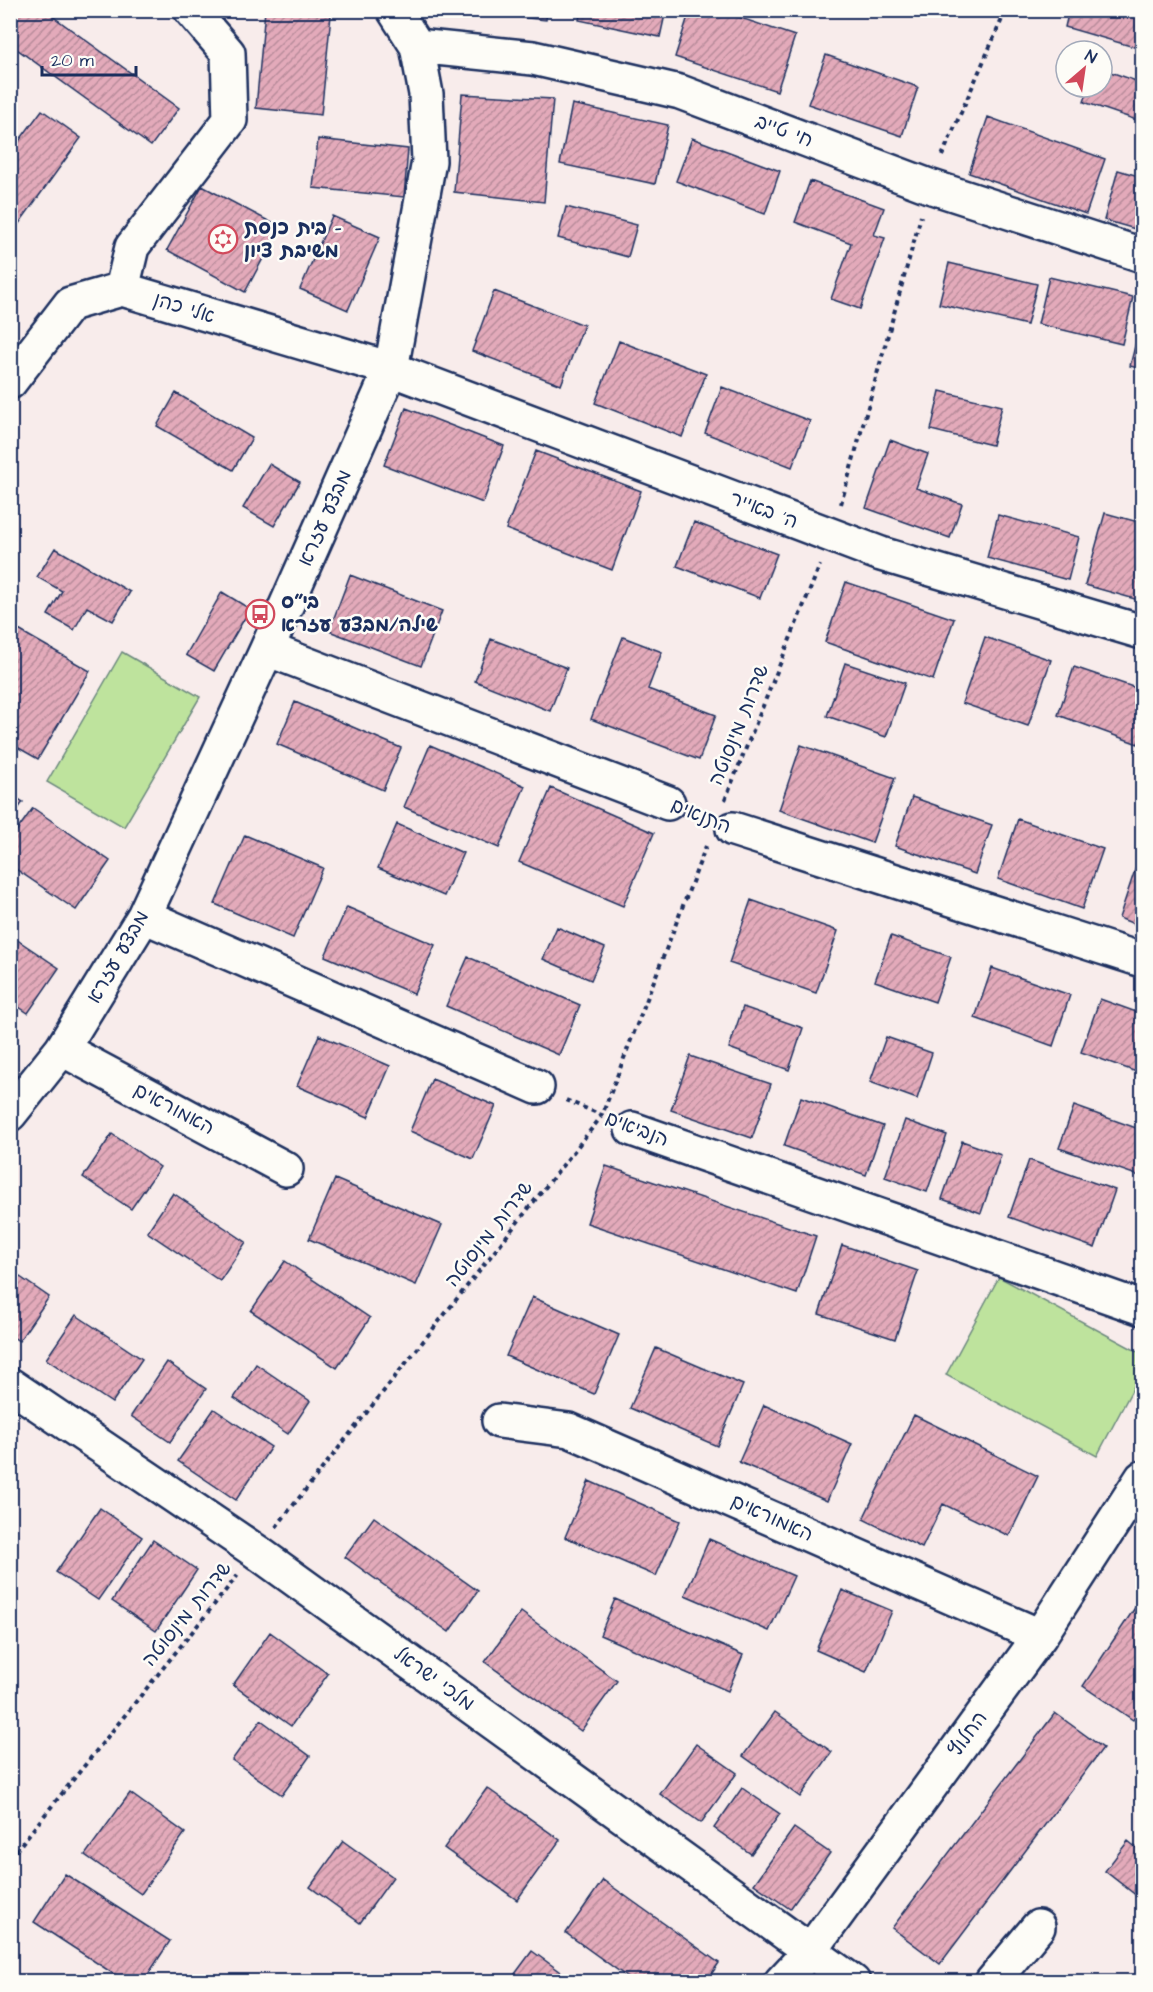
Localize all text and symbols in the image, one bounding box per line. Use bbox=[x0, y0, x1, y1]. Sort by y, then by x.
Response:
scale bar bbox=[42, 39, 136, 77]
north arrow bbox=[1054, 39, 1114, 99]
text: N bbox=[1081, 45, 1101, 69]
text: 20 m bbox=[51, 48, 94, 73]
street label: חי טייב bbox=[751, 107, 817, 155]
place label: בית כנסת - משיבת ציון bbox=[244, 214, 342, 265]
synagogue icon: בית כנסת - משיבת ציון bbox=[207, 223, 239, 255]
street label: אלי כהן bbox=[150, 285, 218, 331]
street label: מבצע עזרא bbox=[291, 465, 359, 571]
street label: ה' באייר bbox=[726, 484, 802, 536]
place label: בי״ס שילה/מבצע עזרא bbox=[281, 588, 438, 639]
bus stop icon: בי״ס שילה/מבצע עזרא bbox=[244, 598, 276, 630]
street label: שדרות מינסוטה bbox=[702, 660, 776, 790]
street label: התנאים bbox=[667, 791, 735, 841]
street label: מבצע עזרא bbox=[80, 905, 156, 1009]
street label: האמוראים bbox=[129, 1076, 219, 1142]
street label: הנביאים bbox=[601, 1104, 673, 1154]
street label: שדרות מינסוטה bbox=[438, 1175, 540, 1293]
street label: האמוראים bbox=[726, 1487, 818, 1549]
street label: שדרות מינסוטה bbox=[136, 1555, 238, 1673]
street label: מלכי ישראל bbox=[388, 1640, 480, 1718]
street label: החלוץ bbox=[942, 1705, 994, 1763]

